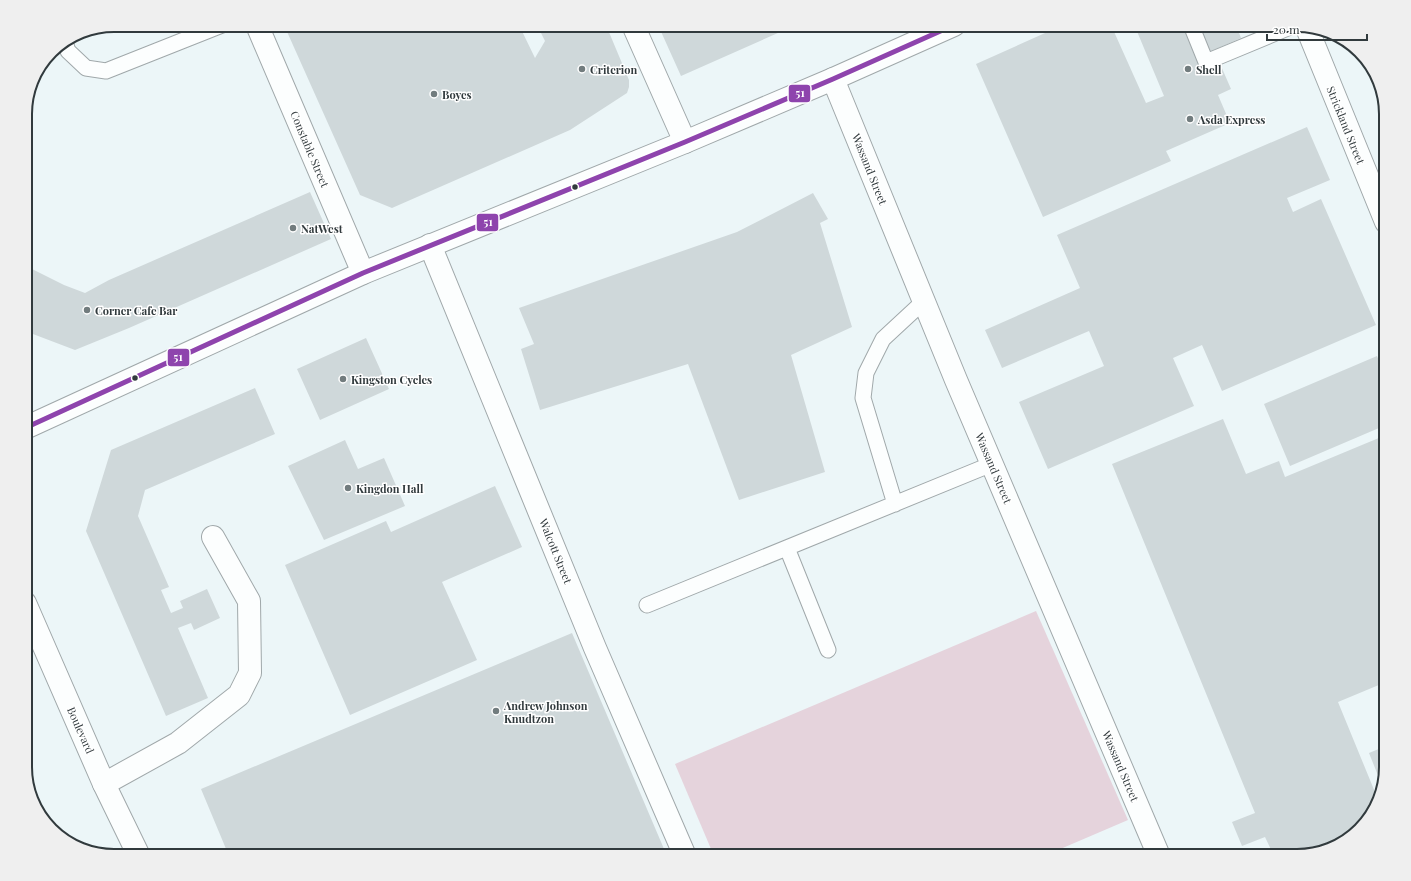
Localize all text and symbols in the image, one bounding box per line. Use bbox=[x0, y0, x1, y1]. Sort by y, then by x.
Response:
scale bar bbox=[1267, 16, 1367, 42]
text: 20 m bbox=[1273, 21, 1300, 37]
place label: Criterion bbox=[590, 62, 637, 77]
place label: Shell bbox=[1196, 62, 1222, 77]
marker: Criterion bbox=[577, 64, 587, 74]
marker: Shell bbox=[1183, 64, 1193, 74]
line badge: 51 bbox=[788, 84, 811, 103]
street label: Strickland Street bbox=[1324, 84, 1369, 166]
text: 51 bbox=[795, 85, 805, 100]
place label: Boyes bbox=[442, 87, 472, 102]
marker: Boyes bbox=[429, 89, 439, 99]
street label: Constable Street bbox=[287, 109, 333, 189]
place label: Asda Express bbox=[1197, 112, 1265, 127]
marker: Asda Express bbox=[1185, 114, 1195, 124]
street label: Wassand Street bbox=[849, 130, 891, 207]
unlabelled marker bbox=[570, 182, 580, 192]
line badge: 51 bbox=[476, 213, 499, 232]
text: 51 bbox=[483, 214, 493, 229]
place label: NatWest bbox=[301, 221, 343, 236]
marker: NatWest bbox=[288, 223, 298, 233]
place label: Corner Cafe Bar bbox=[95, 303, 178, 318]
marker: Corner Cafe Bar bbox=[82, 305, 92, 315]
line badge: 51 bbox=[167, 348, 190, 367]
text: 51 bbox=[173, 349, 183, 364]
place label: Kingston Cycles bbox=[351, 372, 432, 387]
unlabelled marker bbox=[130, 373, 140, 383]
marker: Kingston Cycles bbox=[338, 374, 348, 384]
street label: Wassand Street bbox=[972, 429, 1016, 506]
place label: Kingdon Hall bbox=[356, 481, 424, 496]
marker: Kingdon Hall bbox=[343, 483, 353, 493]
street label: Walcott Street bbox=[536, 515, 576, 586]
place label: Andrew Johnson Knudtzon bbox=[503, 698, 588, 726]
street label: Boulevard bbox=[64, 704, 98, 756]
marker: Andrew Johnson Knudtzon bbox=[491, 706, 501, 716]
street label: Wassand Street bbox=[1099, 727, 1143, 804]

